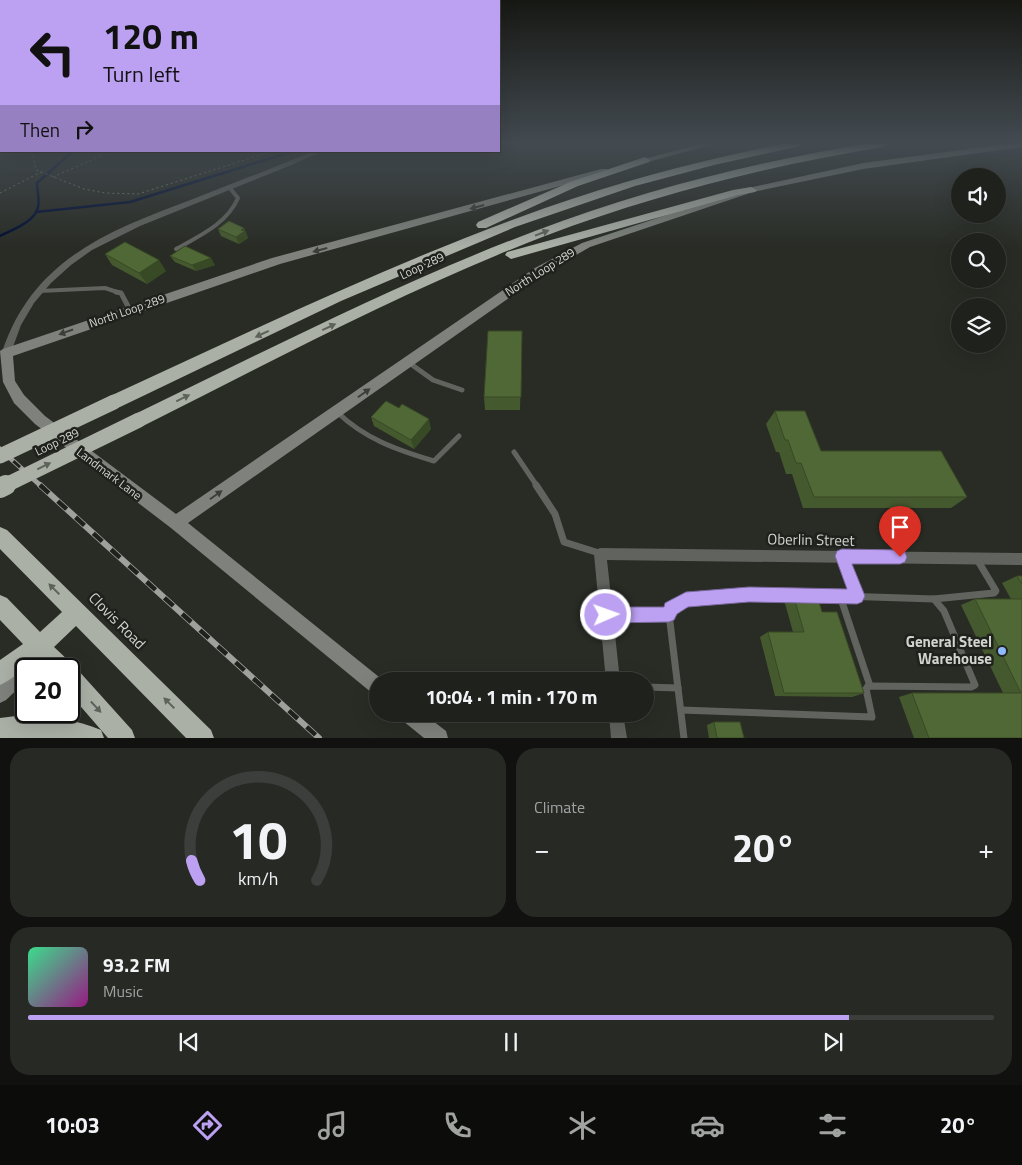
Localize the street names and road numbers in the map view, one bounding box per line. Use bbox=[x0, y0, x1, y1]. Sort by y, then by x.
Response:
street label: North Loop 289 bbox=[501, 242, 579, 301]
street label: Loop 289 bbox=[396, 247, 448, 284]
street label: North Loop 289 bbox=[86, 289, 168, 332]
street label: Loop 289 bbox=[31, 422, 83, 460]
street label: Landmark Lane bbox=[73, 443, 146, 504]
street label: Oberlin Street bbox=[767, 527, 856, 552]
street label: Clovis Road bbox=[84, 587, 151, 654]

